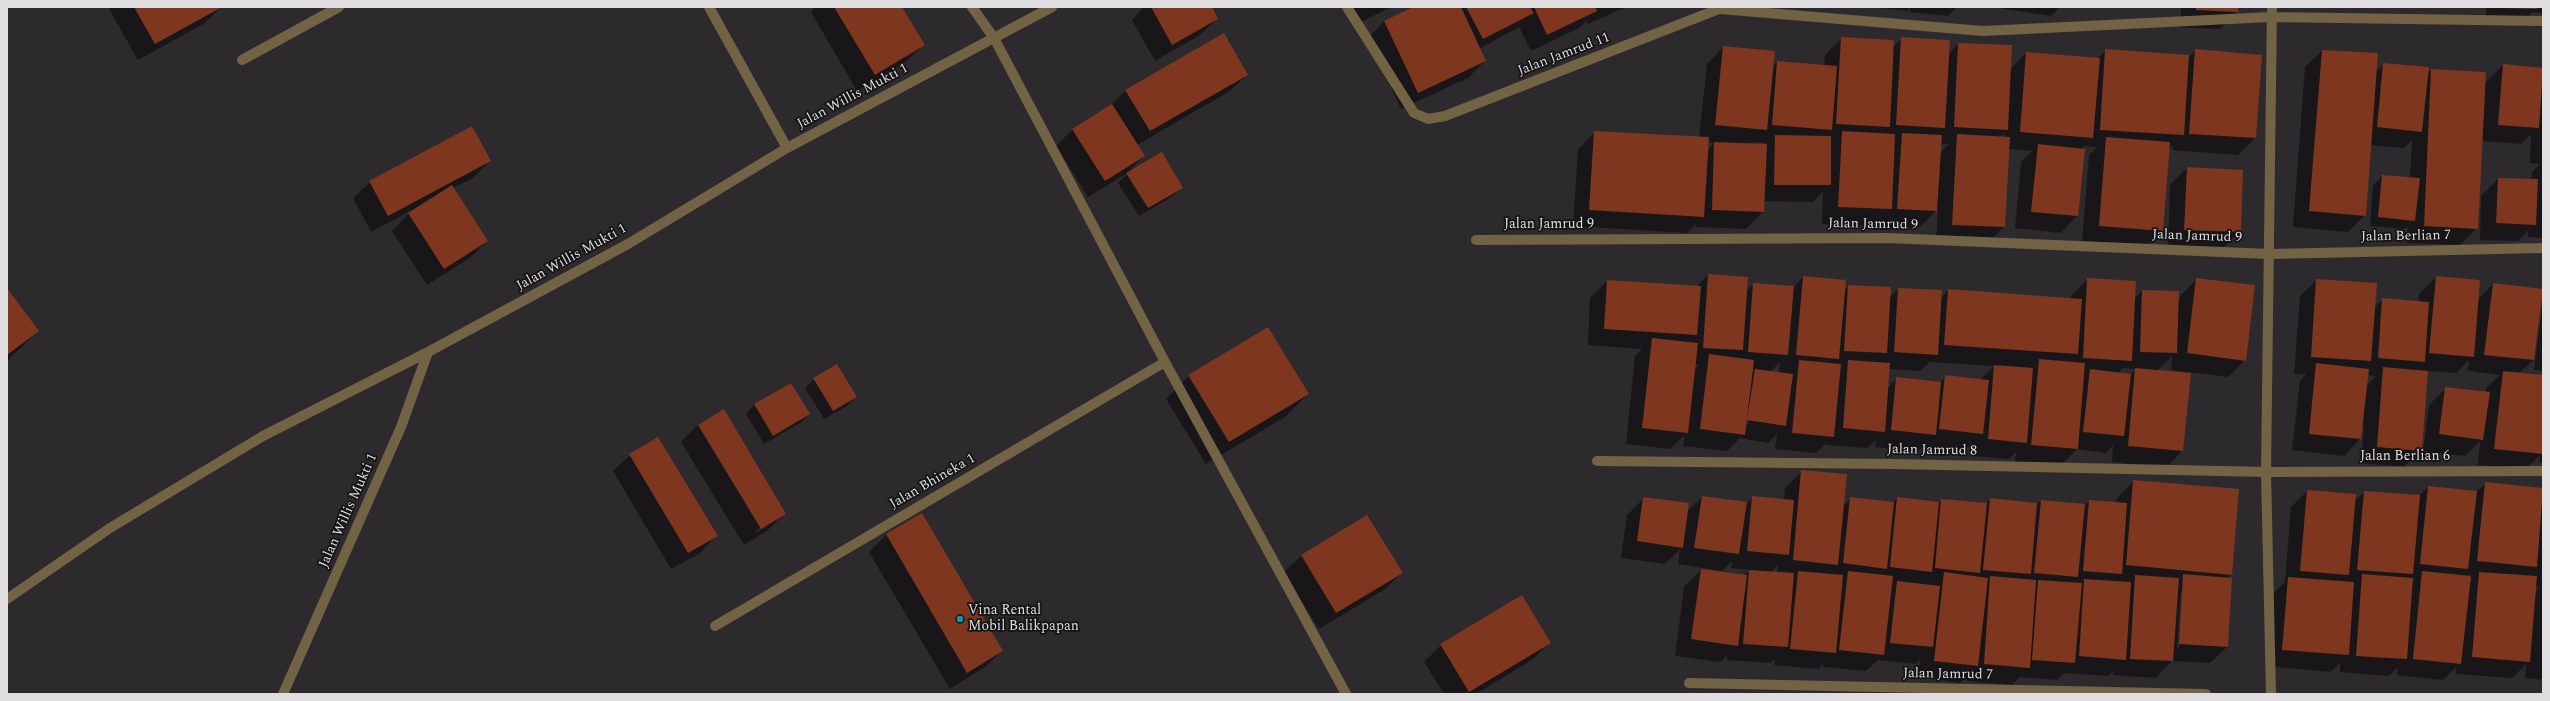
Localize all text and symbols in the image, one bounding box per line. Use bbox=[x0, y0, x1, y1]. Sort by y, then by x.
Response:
street label: Jalan Jamrud 11 bbox=[1516, 30, 1612, 80]
street label: Jalan Willis Mukti 1 bbox=[795, 61, 911, 133]
street label: Jalan Jamrud 9 bbox=[1828, 216, 1918, 234]
street label: Jalan Jamrud 9 bbox=[1504, 217, 1594, 233]
street label: Jalan Willis Mukti 1 bbox=[514, 221, 630, 295]
street label: Jalan Jamrud 9 bbox=[2152, 227, 2242, 247]
street label: Jalan Berlian 7 bbox=[2361, 228, 2451, 246]
street label: Jalan Jamrud 8 bbox=[1887, 442, 1977, 460]
street label: Jalan Berlian 6 bbox=[2360, 449, 2450, 465]
street label: Jalan Willis Mukti 1 bbox=[316, 451, 382, 571]
street label: Jalan Bhineka 1 bbox=[887, 451, 979, 513]
place label: Vina Rental Mobil Balikpapan bbox=[968, 603, 1079, 636]
marker: Vina Rental Mobil Balikpapan bbox=[955, 614, 965, 624]
street label: Jalan Jamrud 7 bbox=[1903, 666, 1993, 684]

